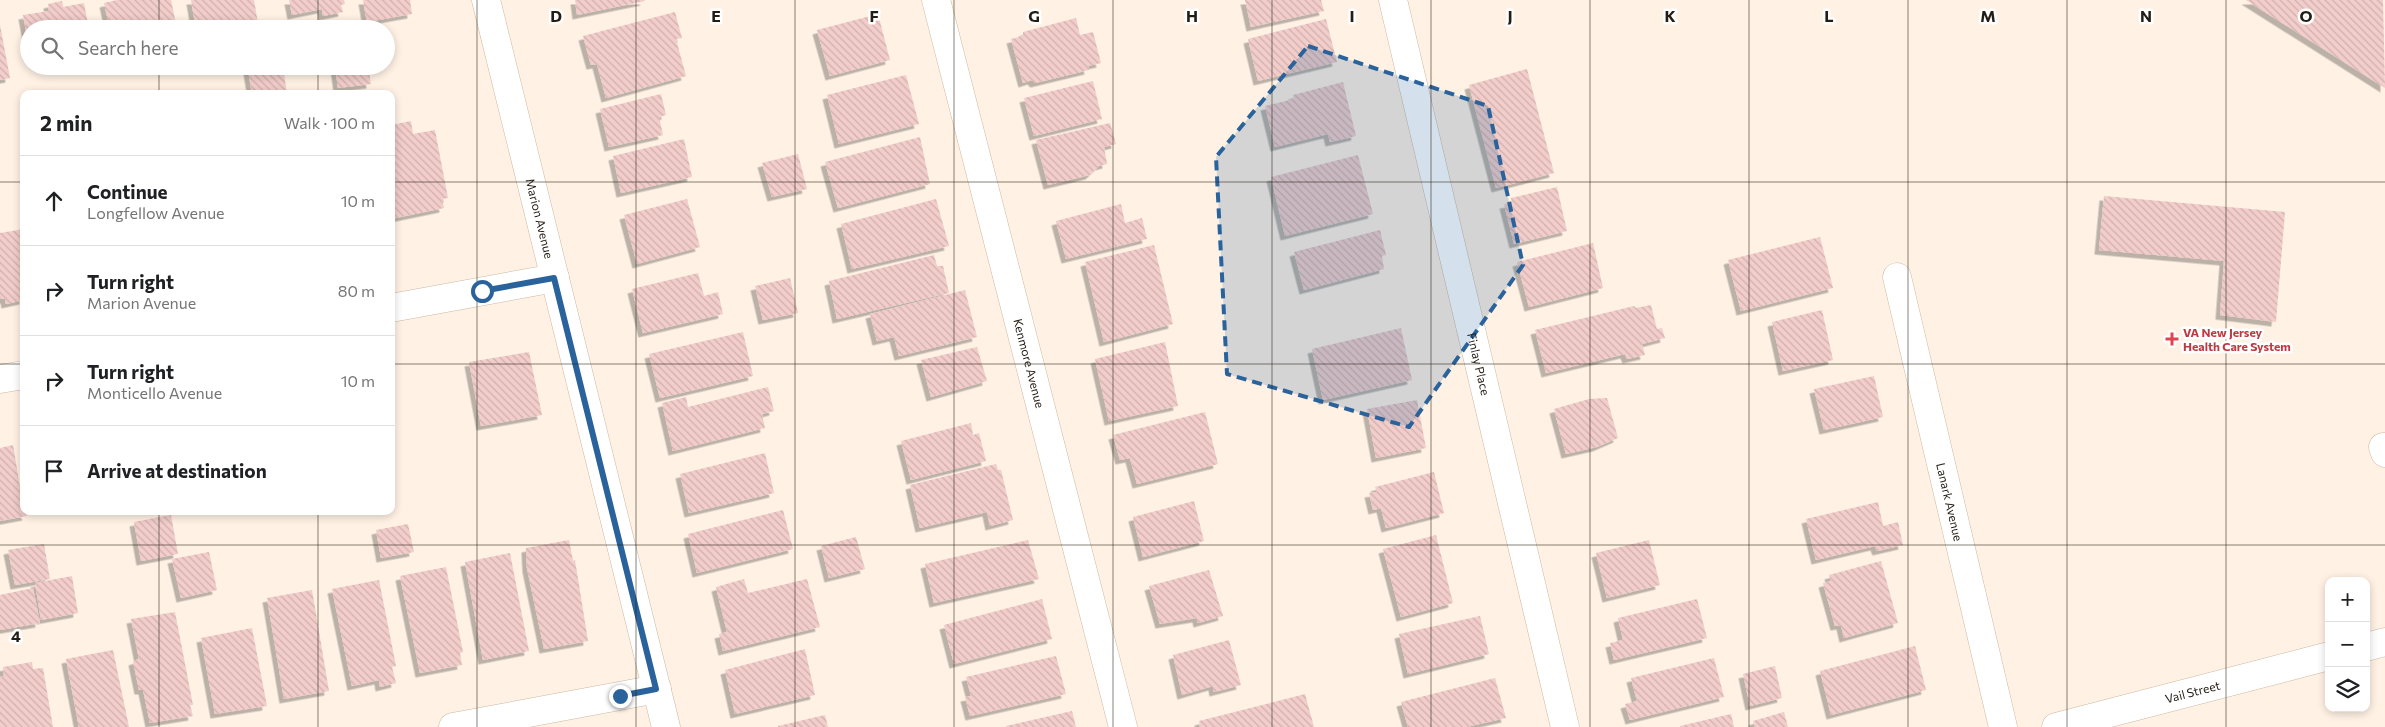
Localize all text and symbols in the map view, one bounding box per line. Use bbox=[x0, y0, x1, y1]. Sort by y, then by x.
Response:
text: D bbox=[550, 6, 562, 25]
text: E bbox=[711, 6, 721, 25]
text: F bbox=[869, 6, 879, 25]
text: G bbox=[1028, 6, 1040, 25]
text: H bbox=[1186, 6, 1198, 25]
text: I bbox=[1349, 6, 1355, 25]
text: J bbox=[1507, 6, 1513, 25]
text: K bbox=[1664, 6, 1676, 25]
text: L bbox=[1824, 6, 1834, 25]
text: M bbox=[1980, 6, 1996, 25]
text: N bbox=[2140, 6, 2152, 25]
text: O bbox=[2299, 6, 2313, 25]
search box bbox=[20, 20, 395, 75]
icon: search bbox=[38, 34, 66, 62]
text: Search here bbox=[78, 36, 178, 59]
text: 2 min bbox=[40, 110, 92, 135]
text: Walk · 100 m bbox=[284, 113, 375, 132]
street label: Marion Avenue bbox=[523, 177, 557, 260]
text: Continue bbox=[87, 180, 167, 203]
icon: ahead bbox=[40, 187, 68, 215]
text: 10 m bbox=[341, 191, 375, 210]
text: Longfellow Avenue bbox=[87, 203, 225, 222]
text: Turn right bbox=[87, 270, 174, 293]
icon: right bbox=[40, 277, 68, 305]
route start bbox=[471, 280, 494, 303]
text: 80 m bbox=[338, 281, 375, 300]
text: Marion Avenue bbox=[87, 293, 196, 312]
street label: Kenmore Avenue bbox=[1011, 317, 1048, 409]
place label: VA New Jersey Health Care System bbox=[2183, 325, 2291, 353]
street label: Finlay Place bbox=[1465, 331, 1493, 397]
marker: VA New Jersey Health Care System bbox=[2165, 332, 2179, 346]
text: Turn right bbox=[87, 360, 174, 383]
icon: right bbox=[40, 367, 68, 395]
text: 10 m bbox=[341, 371, 375, 390]
text: Monticello Avenue bbox=[87, 383, 222, 402]
icon: arrive bbox=[40, 457, 68, 485]
text: Arrive at destination bbox=[87, 459, 267, 482]
street label: Lanark Avenue bbox=[1934, 461, 1966, 542]
map controls bbox=[2325, 577, 2370, 712]
button: + bbox=[2325, 577, 2370, 622]
button: − bbox=[2325, 622, 2370, 667]
text: 4 bbox=[11, 626, 21, 645]
button: layers bbox=[2325, 667, 2370, 712]
street label: Vail Street bbox=[2163, 678, 2222, 705]
route end bbox=[609, 685, 632, 708]

